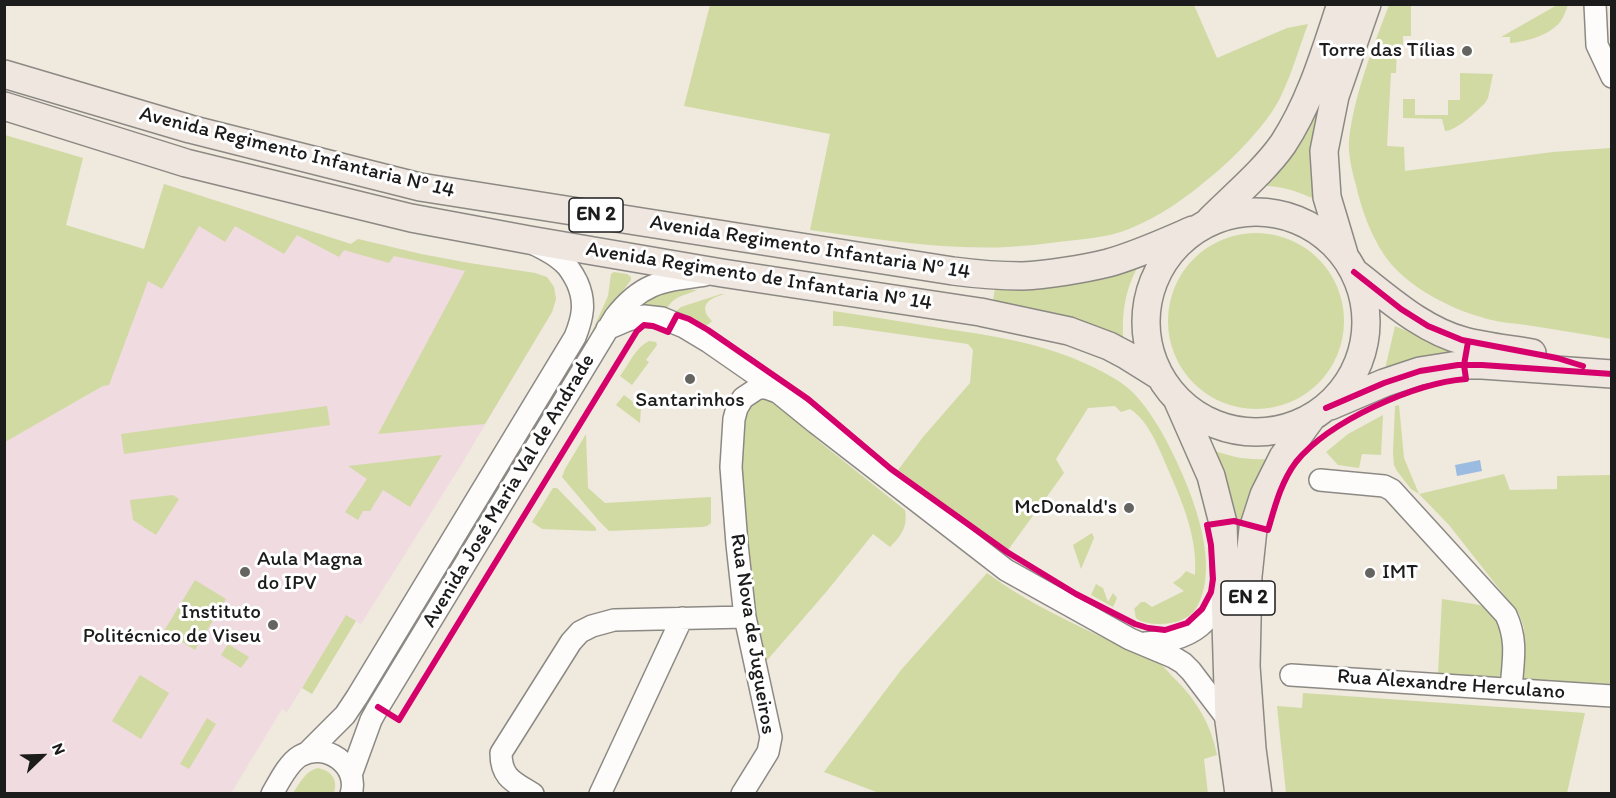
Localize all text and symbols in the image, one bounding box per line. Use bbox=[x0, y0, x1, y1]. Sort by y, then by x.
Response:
place label: Torre das Tílias bbox=[1319, 38, 1455, 64]
marker: Torre das Tílias bbox=[1460, 44, 1474, 58]
street label: Avenida Regimento Infantaria Nº 14 bbox=[137, 102, 457, 204]
road number: EN 2 bbox=[569, 198, 623, 232]
street label: Avenida Regimento Infantaria Nº 14 bbox=[648, 210, 972, 286]
street label: Avenida Regimento de Infantaria Nº 14 bbox=[584, 237, 934, 317]
street label: Avenida José Maria Val de Andrade bbox=[417, 350, 601, 632]
marker: Santarinhos bbox=[683, 372, 697, 386]
place label: Santarinhos bbox=[635, 388, 745, 414]
place label: McDonald's bbox=[1014, 495, 1117, 521]
marker: McDonald's bbox=[1122, 501, 1136, 515]
street label: Rua Nova de Jugueiros bbox=[724, 532, 780, 736]
place label: Aula Magna do IPV bbox=[257, 547, 363, 597]
place label: IMT bbox=[1382, 560, 1418, 586]
marker: Aula Magna do IPV bbox=[238, 565, 252, 579]
marker: IMT bbox=[1363, 566, 1377, 580]
road number: EN 2 bbox=[1221, 581, 1275, 615]
place label: Instituto Politécnico de Viseu bbox=[83, 600, 261, 650]
marker: Instituto Politécnico de Viseu bbox=[266, 618, 280, 632]
street label: Rua Alexandre Herculano bbox=[1336, 664, 1566, 706]
north arrow bbox=[12, 726, 72, 786]
text: N bbox=[48, 740, 70, 757]

